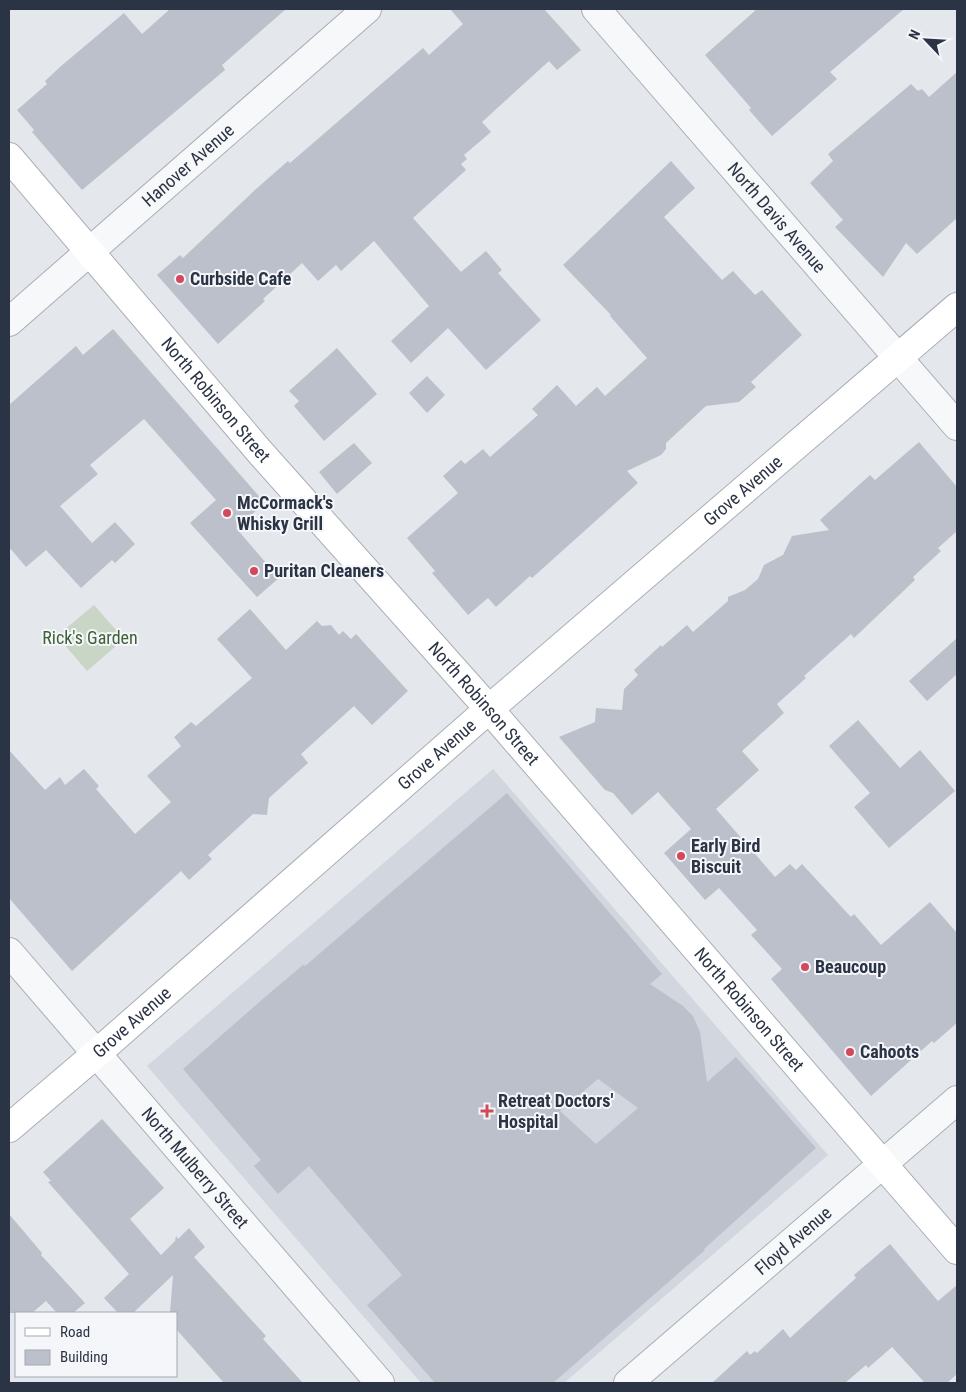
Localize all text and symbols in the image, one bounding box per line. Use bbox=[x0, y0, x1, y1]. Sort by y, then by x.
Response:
north arrow bbox=[901, 15, 951, 65]
text: N bbox=[905, 27, 923, 42]
street label: Hanover Avenue bbox=[138, 119, 238, 211]
street label: North Davis Avenue bbox=[724, 158, 830, 277]
place label: Curbside Cafe bbox=[190, 268, 292, 289]
marker: Curbside Cafe bbox=[174, 273, 186, 285]
street label: North Robinson Street bbox=[157, 333, 275, 466]
street label: Grove Avenue bbox=[699, 451, 786, 530]
place label: McCormack's Whisky Grill bbox=[237, 492, 333, 534]
marker: McCormack's Whisky Grill bbox=[221, 507, 233, 519]
place label: Puritan Cleaners bbox=[264, 560, 384, 581]
marker: Puritan Cleaners bbox=[248, 565, 260, 577]
park label: Rick's Garden bbox=[42, 627, 138, 648]
street label: North Robinson Street bbox=[424, 637, 544, 769]
street label: Grove Avenue bbox=[393, 714, 480, 794]
place label: Early Bird Biscuit bbox=[691, 835, 760, 877]
marker: Early Bird Biscuit bbox=[675, 850, 687, 862]
street label: North Robinson Street bbox=[690, 943, 809, 1075]
place label: Beaucoup bbox=[815, 956, 886, 977]
marker: Beaucoup bbox=[799, 961, 811, 973]
street label: Grove Avenue bbox=[88, 982, 175, 1062]
place label: Cahoots bbox=[860, 1041, 919, 1062]
marker: Cahoots bbox=[844, 1046, 856, 1058]
place label: Retreat Doctors' Hospital bbox=[498, 1090, 613, 1132]
street label: North Mulberry Street bbox=[137, 1103, 253, 1233]
marker: Retreat Doctors' Hospital bbox=[480, 1104, 494, 1118]
street label: Floyd Avenue bbox=[750, 1202, 835, 1279]
legend bbox=[15, 1312, 178, 1377]
text: Road bbox=[60, 1323, 90, 1341]
text: Building bbox=[60, 1348, 108, 1366]

